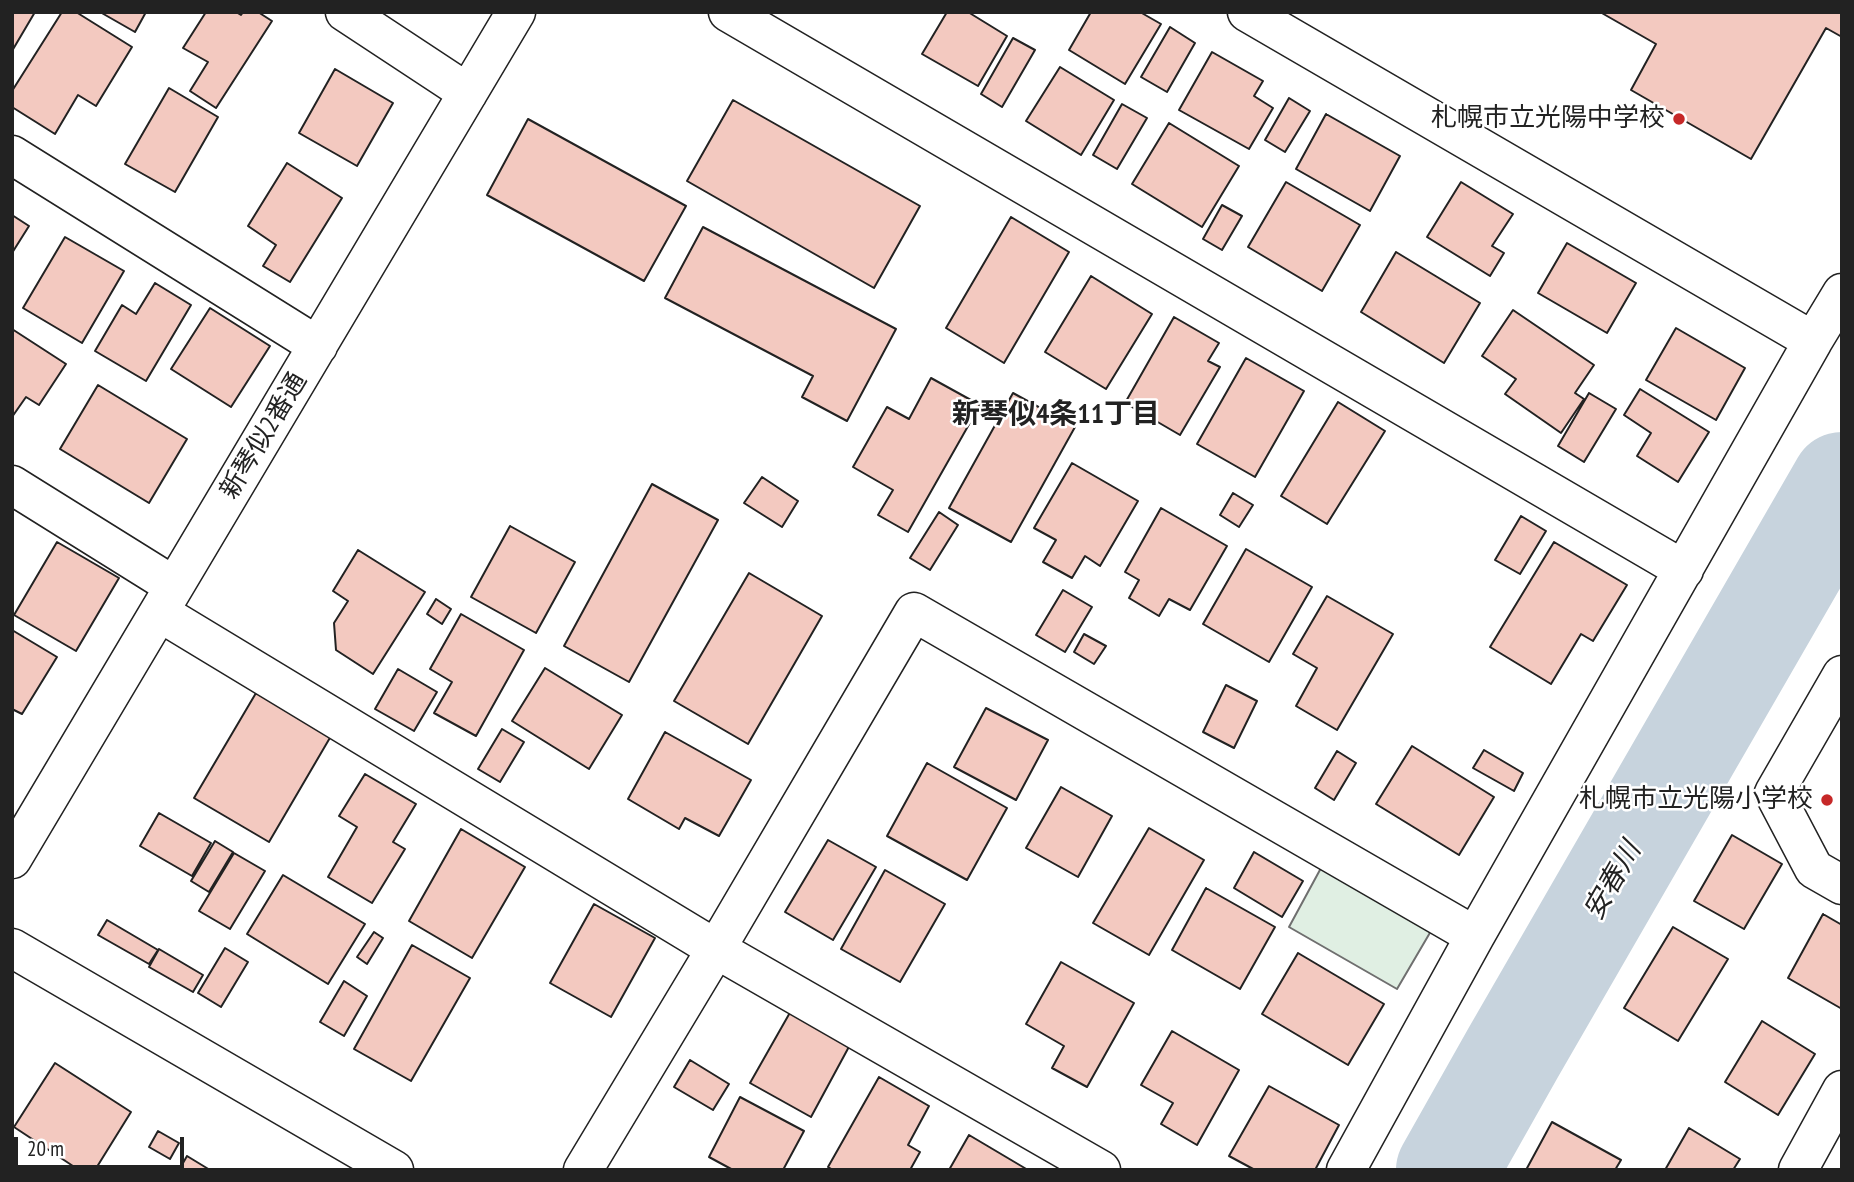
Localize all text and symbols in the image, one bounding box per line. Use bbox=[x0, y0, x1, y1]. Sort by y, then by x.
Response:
place label: 札幌市立光陽中学校 bbox=[1431, 103, 1665, 135]
marker: 札幌市立光陽中学校 bbox=[1671, 111, 1687, 127]
street label: 新琴似2番通 bbox=[214, 367, 314, 505]
district label: 新琴似4条11丁目 bbox=[952, 398, 1160, 432]
place label: 札幌市立光陽小学校 bbox=[1579, 784, 1813, 816]
marker: 札幌市立光陽小学校 bbox=[1819, 792, 1835, 808]
water label: 安春川 bbox=[1577, 836, 1649, 926]
scale bar bbox=[18, 1122, 187, 1166]
text: 20 m bbox=[27, 1135, 64, 1162]

